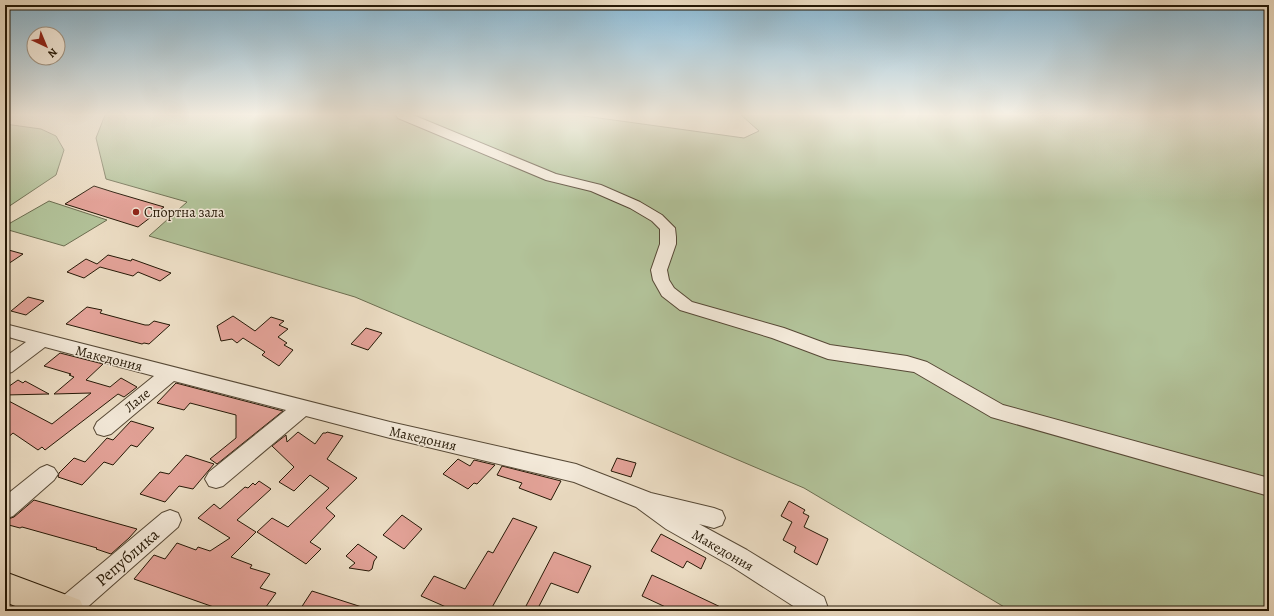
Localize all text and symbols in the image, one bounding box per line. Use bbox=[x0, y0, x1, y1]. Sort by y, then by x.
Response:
north arrow bbox=[26, 26, 66, 66]
text: N bbox=[45, 45, 61, 61]
place label: Спортна зала bbox=[144, 203, 225, 222]
marker: Спортна зала bbox=[131, 207, 141, 217]
street label: Македония bbox=[73, 341, 145, 376]
street label: Лале bbox=[120, 384, 154, 417]
street label: Македония bbox=[387, 422, 459, 456]
street label: Република bbox=[91, 523, 164, 591]
street label: Македония bbox=[688, 525, 757, 576]

